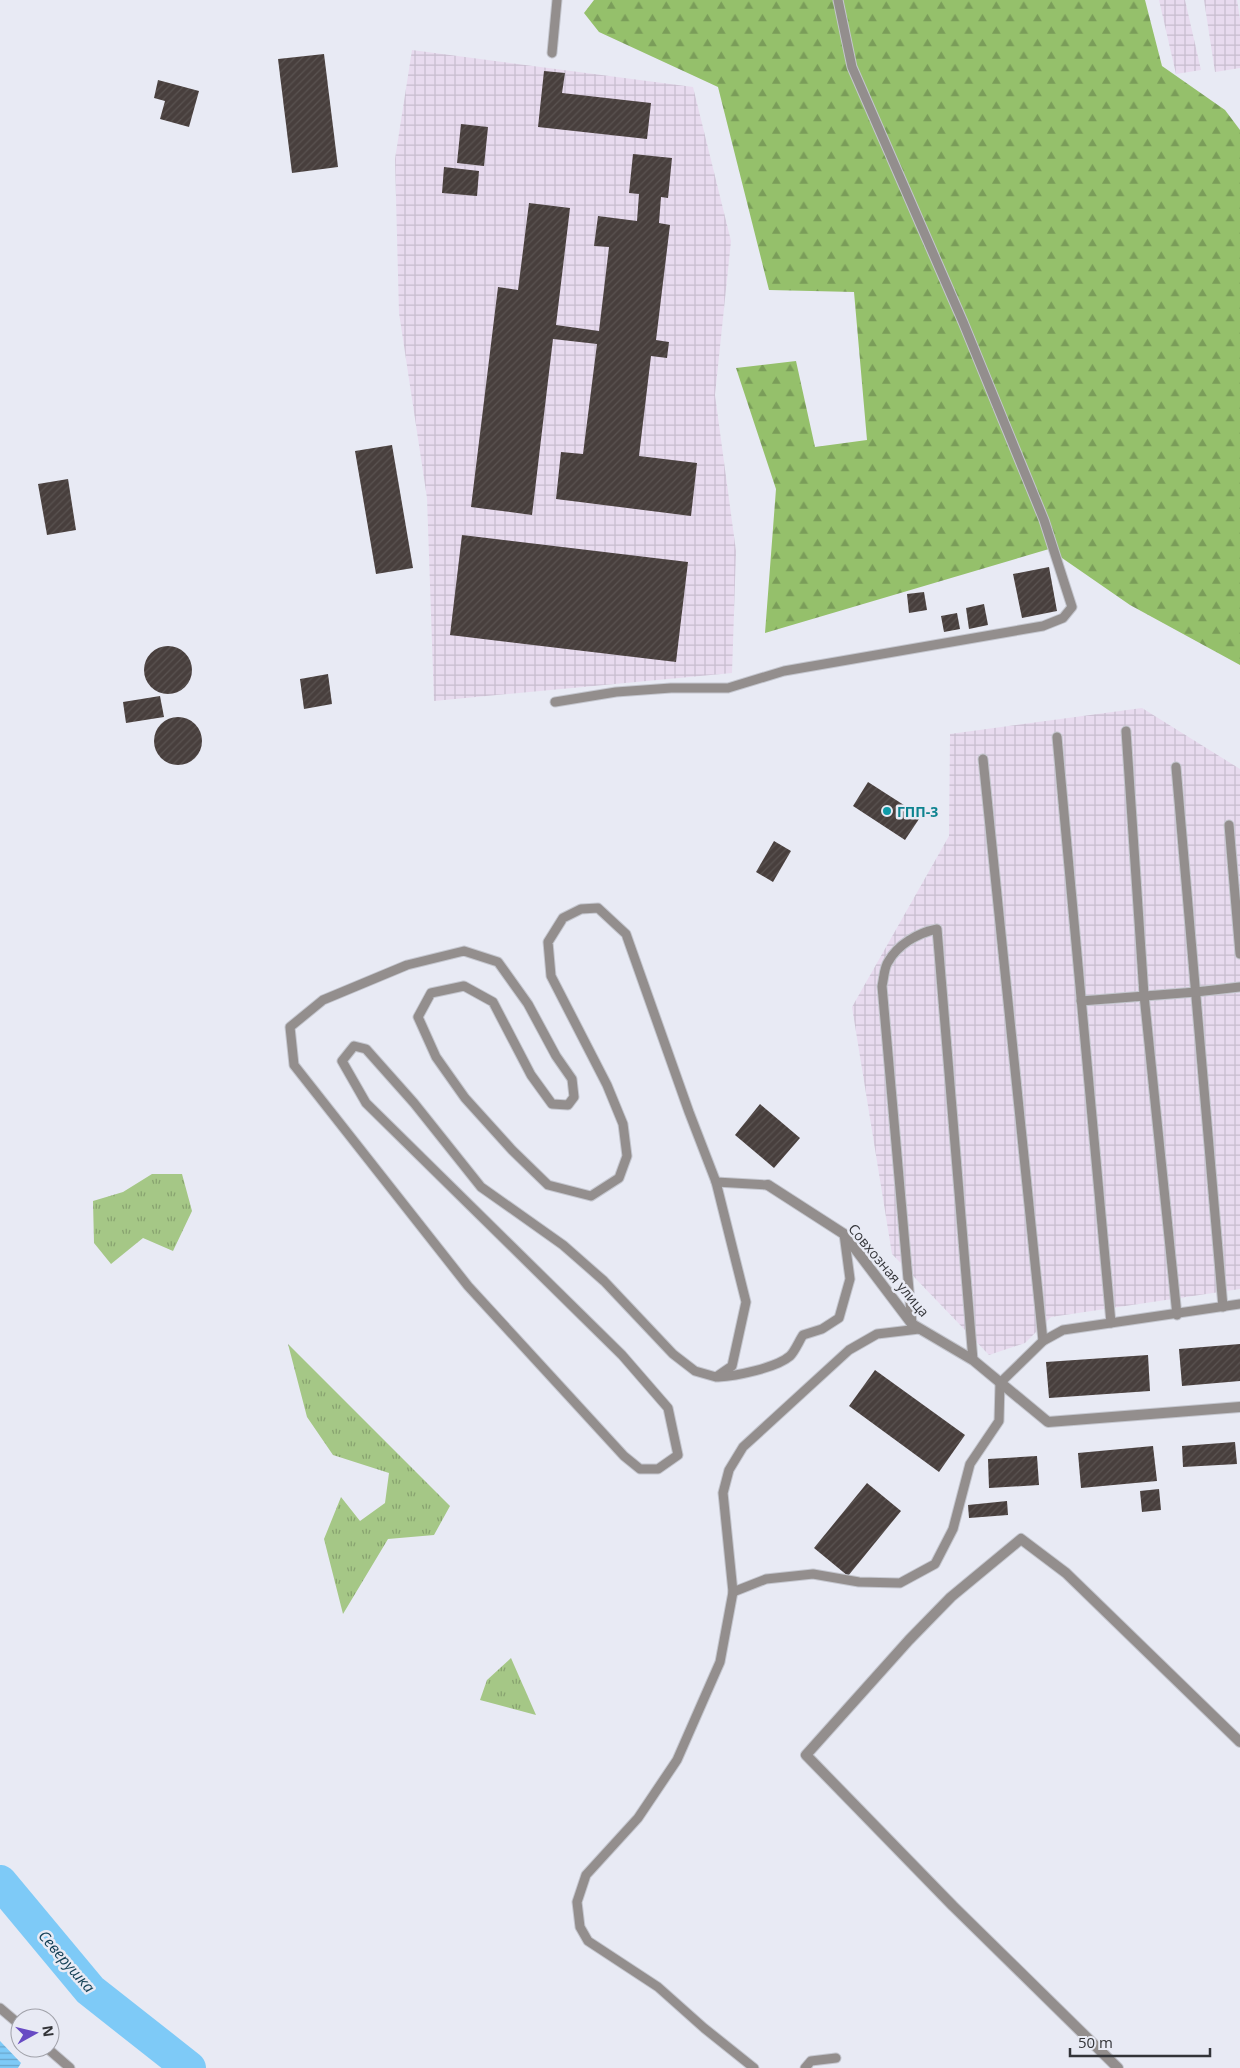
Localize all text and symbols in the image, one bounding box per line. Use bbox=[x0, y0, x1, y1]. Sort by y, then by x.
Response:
place label: ГПП-3 bbox=[897, 802, 938, 821]
marker: ГПП-3 bbox=[881, 805, 893, 817]
street label: Совхозная улица bbox=[844, 1219, 934, 1321]
water label: Северушка bbox=[34, 1926, 100, 1997]
north arrow bbox=[10, 2008, 60, 2058]
text: N bbox=[38, 2024, 59, 2038]
scale bar bbox=[1070, 2026, 1210, 2058]
text: 50 m bbox=[1078, 2032, 1113, 2052]

